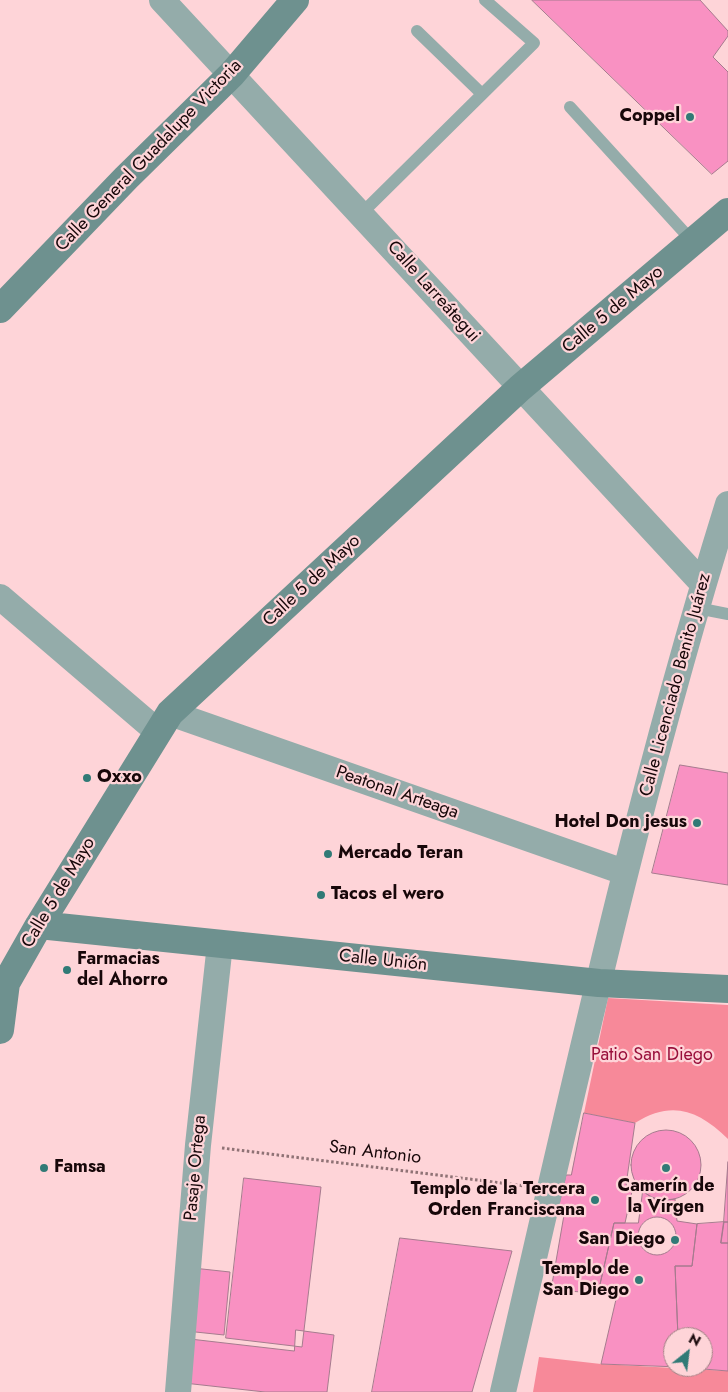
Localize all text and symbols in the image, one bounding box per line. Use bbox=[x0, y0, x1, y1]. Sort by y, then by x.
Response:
street label: Calle General Guadalupe Victoria bbox=[51, 55, 247, 257]
place label: Coppel bbox=[619, 106, 680, 128]
marker: Coppel bbox=[684, 111, 696, 123]
street label: Calle Larreátegui bbox=[382, 237, 484, 347]
street label: Calle 5 de Mayo bbox=[558, 262, 668, 358]
street label: Calle 5 de Mayo bbox=[259, 530, 365, 632]
street label: Calle Licenciado Benito Juárez bbox=[636, 571, 716, 799]
street label: Peatonal Arteaga bbox=[333, 762, 461, 824]
place label: Oxxo bbox=[97, 767, 142, 789]
marker: Oxxo bbox=[81, 772, 93, 784]
place label: Hotel Don jesus bbox=[554, 812, 687, 834]
marker: Hotel Don jesus bbox=[691, 817, 703, 829]
street label: Calle 5 de Mayo bbox=[18, 834, 100, 952]
place label: Mercado Teran bbox=[338, 843, 463, 865]
marker: Mercado Teran bbox=[322, 848, 334, 860]
place label: Tacos el wero bbox=[331, 884, 444, 906]
marker: Tacos el wero bbox=[315, 889, 327, 901]
street label: Calle Unión bbox=[338, 946, 428, 976]
place label: Farmacias del Ahorro bbox=[77, 949, 168, 992]
marker: Farmacias del Ahorro bbox=[61, 964, 73, 976]
park label: Patio San Diego bbox=[591, 1045, 713, 1067]
street label: Pasaje Ortega bbox=[181, 1114, 211, 1222]
street label: San Antonio bbox=[328, 1137, 422, 1169]
place label: Famsa bbox=[54, 1157, 106, 1179]
marker: Famsa bbox=[38, 1162, 50, 1174]
marker: Camerín de la Vírgen bbox=[660, 1162, 672, 1174]
place label: Camerín de la Vírgen bbox=[618, 1176, 714, 1218]
place label: Templo de la Tercera Orden Franciscana bbox=[411, 1179, 585, 1222]
marker: Templo de la Tercera Orden Franciscana bbox=[589, 1194, 601, 1206]
place label: San Diego bbox=[578, 1229, 665, 1251]
marker: San Diego bbox=[669, 1234, 681, 1246]
place label: Templo de San Diego bbox=[542, 1259, 629, 1302]
marker: Templo de San Diego bbox=[633, 1274, 645, 1286]
north arrow bbox=[663, 1327, 713, 1377]
text: N bbox=[685, 1328, 705, 1351]

